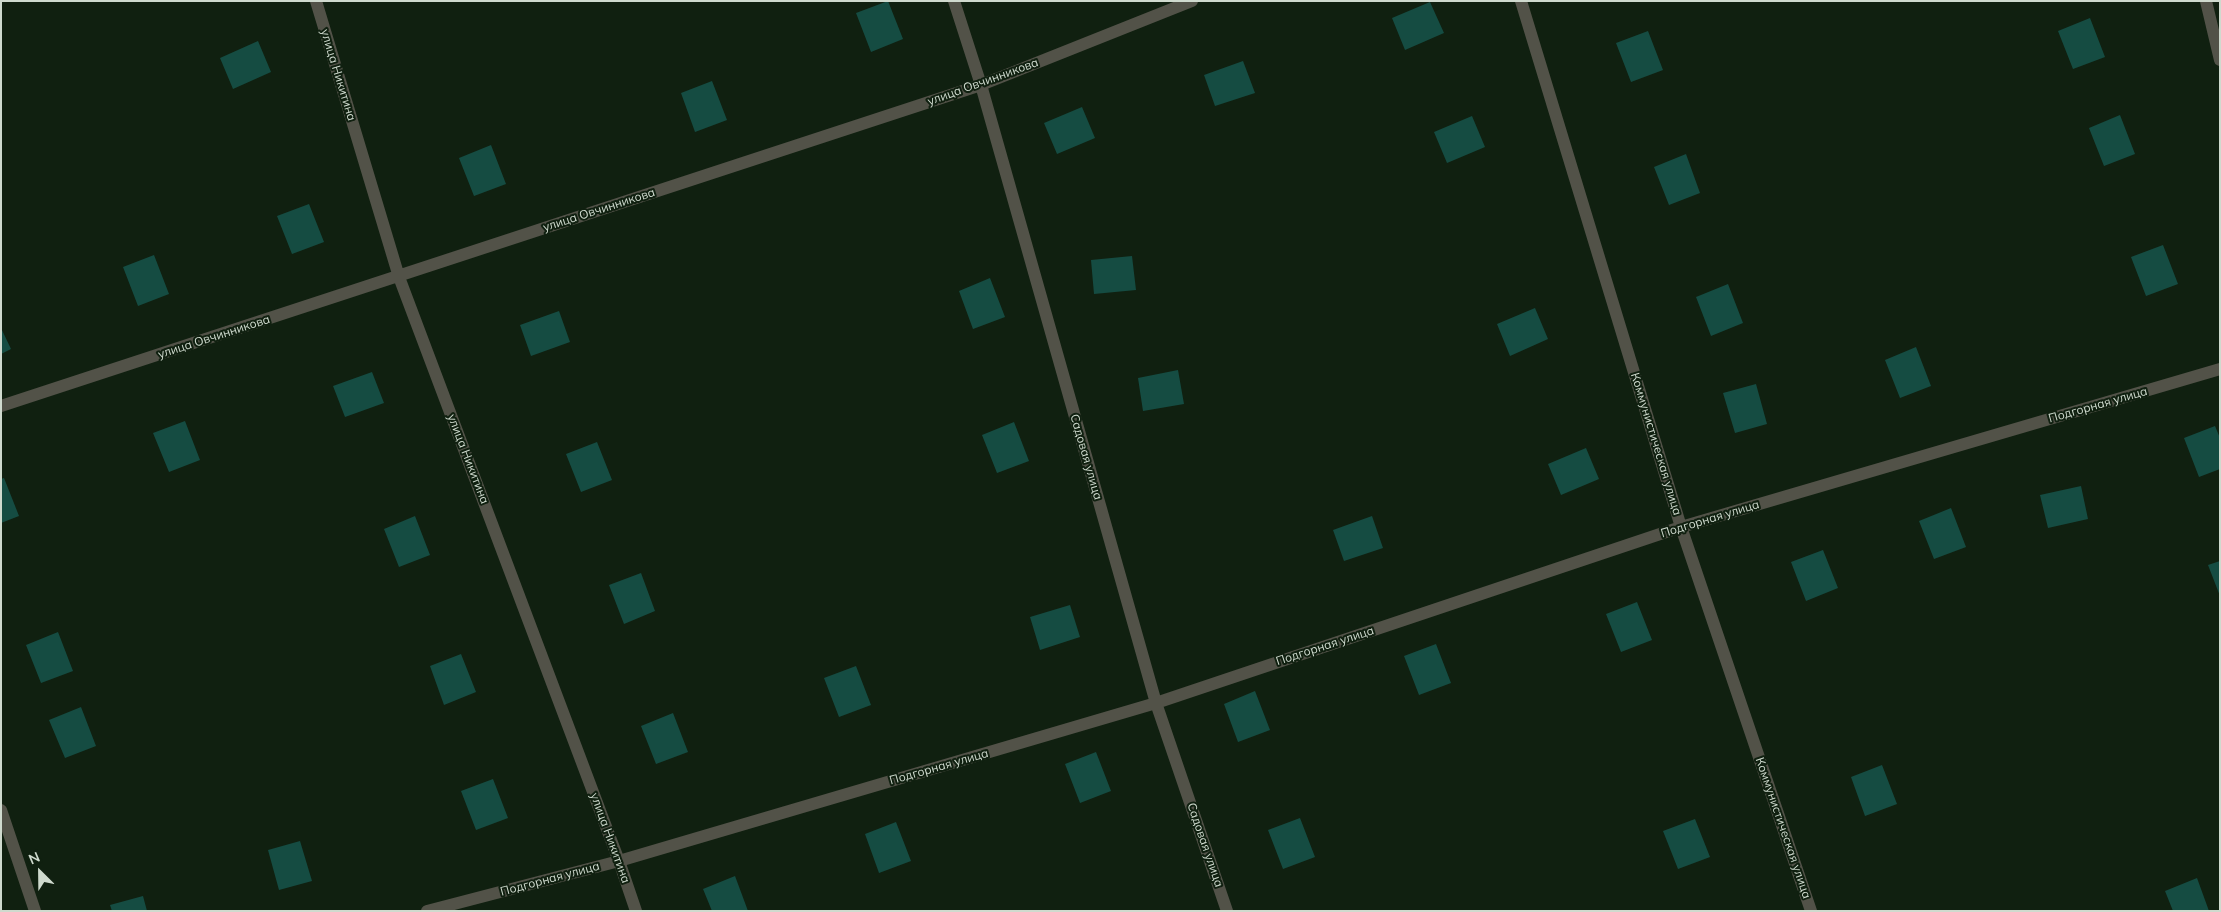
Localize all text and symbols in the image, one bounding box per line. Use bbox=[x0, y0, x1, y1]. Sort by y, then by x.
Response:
street label: улица Никитина bbox=[317, 27, 359, 123]
street label: улица Овчинникова bbox=[926, 55, 1040, 109]
street label: улица Овчинникова bbox=[541, 185, 657, 235]
street label: улица Овчинникова bbox=[156, 312, 272, 362]
street label: Коммунистическая улица bbox=[1627, 371, 1685, 517]
street label: Подгорная улица bbox=[2047, 384, 2149, 426]
street label: улица Никитина bbox=[444, 412, 492, 506]
street label: Садовая улица bbox=[1067, 413, 1105, 501]
street label: Подгорная улица bbox=[1659, 497, 1761, 541]
street label: Подгорная улица bbox=[1274, 623, 1376, 669]
street label: Подгорная улица bbox=[888, 746, 990, 788]
street label: Коммунистическая улица bbox=[1752, 756, 1814, 900]
street label: улица Никитина bbox=[587, 791, 633, 885]
street label: Садовая улица bbox=[1184, 801, 1226, 889]
north arrow bbox=[15, 847, 65, 897]
text: N bbox=[26, 848, 43, 869]
street label: Подгорная улица bbox=[499, 859, 601, 899]

